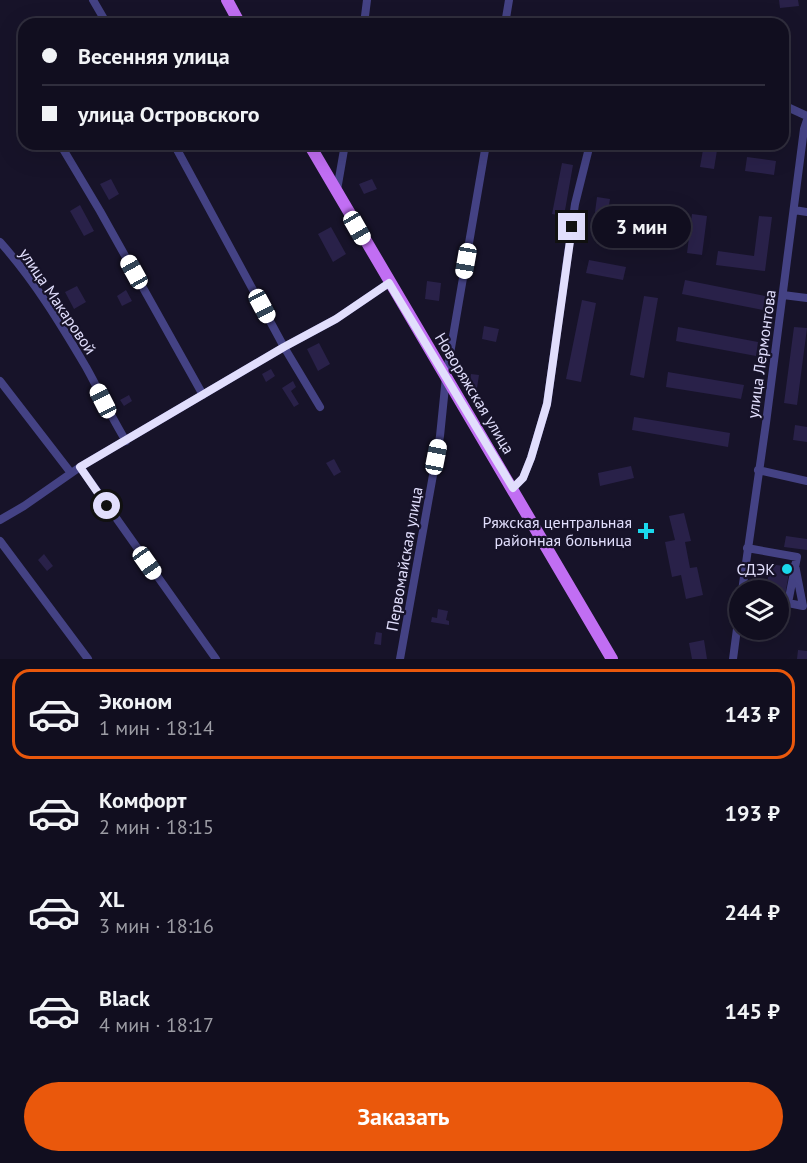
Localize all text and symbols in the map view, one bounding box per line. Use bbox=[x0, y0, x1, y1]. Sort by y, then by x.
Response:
text: Весенняя улица bbox=[78, 42, 230, 70]
text: улица Островского bbox=[78, 100, 260, 128]
callout: 3 мин bbox=[593, 206, 692, 248]
car bbox=[340, 208, 374, 248]
route end bbox=[558, 213, 585, 240]
text: 3 мин bbox=[616, 214, 667, 240]
car bbox=[454, 242, 478, 280]
street label: улица Макаровой bbox=[15, 244, 101, 358]
car bbox=[117, 252, 151, 292]
car bbox=[246, 286, 278, 326]
street label: улица Лермонтова bbox=[742, 288, 780, 420]
street label: Новоряжская улица bbox=[431, 329, 519, 457]
car bbox=[87, 381, 119, 421]
car bbox=[424, 438, 448, 476]
street label: Первомайская улица bbox=[381, 485, 427, 633]
route start bbox=[93, 492, 120, 519]
place label: Ряжская центральная районная больница bbox=[482, 512, 632, 550]
marker: Ряжская центральная районная больница bbox=[637, 522, 655, 540]
car bbox=[129, 543, 165, 583]
place label: СДЭК bbox=[737, 559, 775, 579]
marker: СДЭК bbox=[780, 562, 794, 576]
map controls bbox=[729, 580, 789, 640]
button: layers bbox=[729, 580, 789, 640]
icon: car bbox=[27, 687, 81, 741]
text: Эконом bbox=[99, 687, 172, 715]
text: 143 ₽ bbox=[725, 700, 780, 728]
text: 1 мин · 18:14 bbox=[99, 715, 214, 741]
icon: car bbox=[27, 786, 81, 840]
text: Комфорт bbox=[99, 786, 187, 814]
text: 193 ₽ bbox=[725, 799, 780, 827]
text: 2 мин · 18:15 bbox=[99, 814, 214, 840]
icon: car bbox=[27, 885, 81, 939]
text: XL bbox=[99, 885, 124, 913]
text: 244 ₽ bbox=[725, 898, 780, 926]
text: 3 мин · 18:16 bbox=[99, 913, 214, 939]
icon: car bbox=[27, 984, 81, 1038]
text: Black bbox=[99, 984, 150, 1012]
text: 145 ₽ bbox=[725, 997, 780, 1025]
text: 4 мин · 18:17 bbox=[99, 1012, 214, 1038]
button: Заказать bbox=[24, 1082, 783, 1151]

